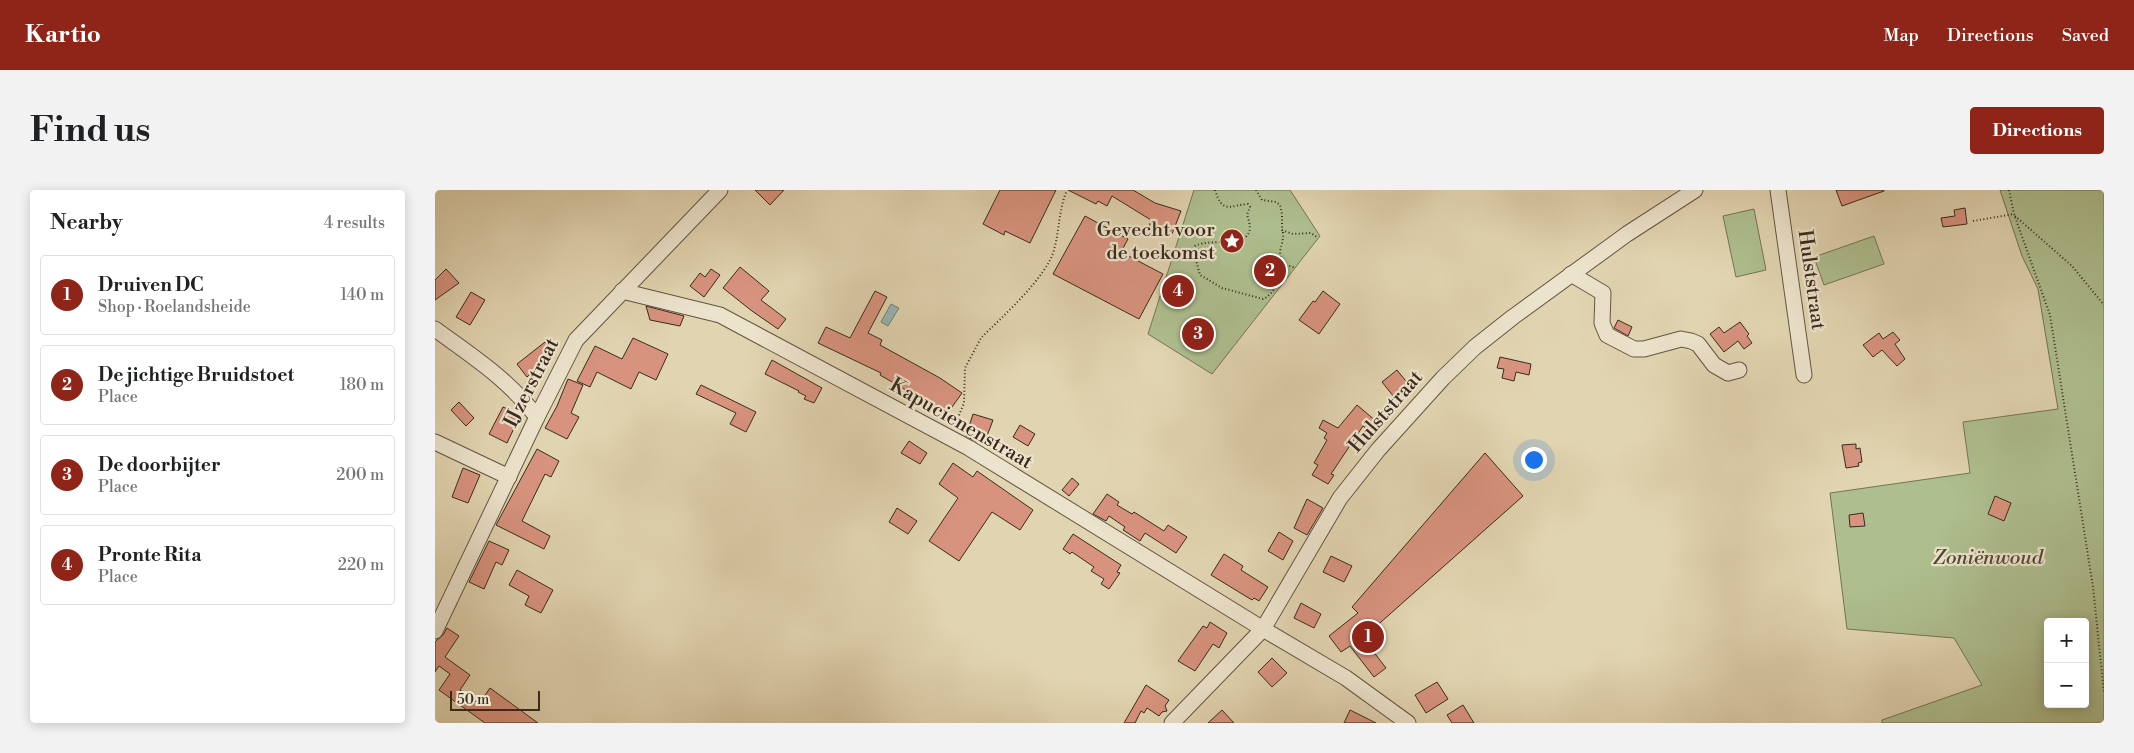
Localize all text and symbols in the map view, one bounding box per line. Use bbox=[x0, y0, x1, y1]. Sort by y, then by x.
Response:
text: Kartio bbox=[25, 20, 101, 50]
text: Map bbox=[1883, 24, 1919, 47]
text: Directions bbox=[1947, 24, 2034, 47]
text: Saved bbox=[2062, 24, 2109, 47]
button: Directions bbox=[1970, 107, 2104, 154]
text: Find us bbox=[30, 109, 150, 152]
text: Nearby bbox=[50, 210, 123, 236]
text: 4 results bbox=[324, 213, 385, 233]
place label: Gevecht voor de toekomst bbox=[1097, 218, 1215, 266]
place icon: Gevecht voor de toekomst bbox=[1219, 228, 1245, 254]
street label: Hulststraat bbox=[1792, 228, 1830, 332]
pin: 2 bbox=[1254, 252, 1286, 290]
pin: 4 bbox=[1162, 272, 1194, 310]
text: Druiven DC bbox=[98, 273, 204, 297]
text: 1 bbox=[63, 285, 71, 305]
text: 140 m bbox=[340, 285, 384, 305]
text: Shop · Roelandsheide bbox=[98, 297, 251, 317]
pin: 3 bbox=[1182, 315, 1214, 353]
street label: IJzerstraat bbox=[499, 334, 565, 432]
text: De jichtige Bruidstoet bbox=[98, 363, 294, 387]
street label: Hulststraat bbox=[1343, 366, 1429, 458]
street label: Kapucienenstraat bbox=[885, 373, 1037, 475]
text: 2 bbox=[62, 375, 72, 395]
text: 180 m bbox=[340, 375, 384, 395]
text: Place bbox=[98, 387, 138, 407]
your location bbox=[1521, 447, 1547, 473]
text: De doorbijter bbox=[98, 453, 221, 477]
text: 3 bbox=[62, 465, 72, 485]
text: 200 m bbox=[336, 465, 384, 485]
text: Place bbox=[98, 477, 138, 497]
text: Pronte Rita bbox=[98, 543, 202, 567]
park label: Zoniënwoud bbox=[1933, 546, 2044, 571]
text: 4 bbox=[62, 555, 72, 575]
text: 220 m bbox=[338, 555, 384, 575]
text: Place bbox=[98, 567, 138, 587]
pin: 1 bbox=[1352, 618, 1384, 656]
map controls bbox=[2044, 618, 2089, 708]
button: + bbox=[2044, 618, 2089, 663]
button: − bbox=[2044, 663, 2089, 708]
scale bar bbox=[450, 688, 540, 711]
text: 50 m bbox=[457, 691, 489, 709]

